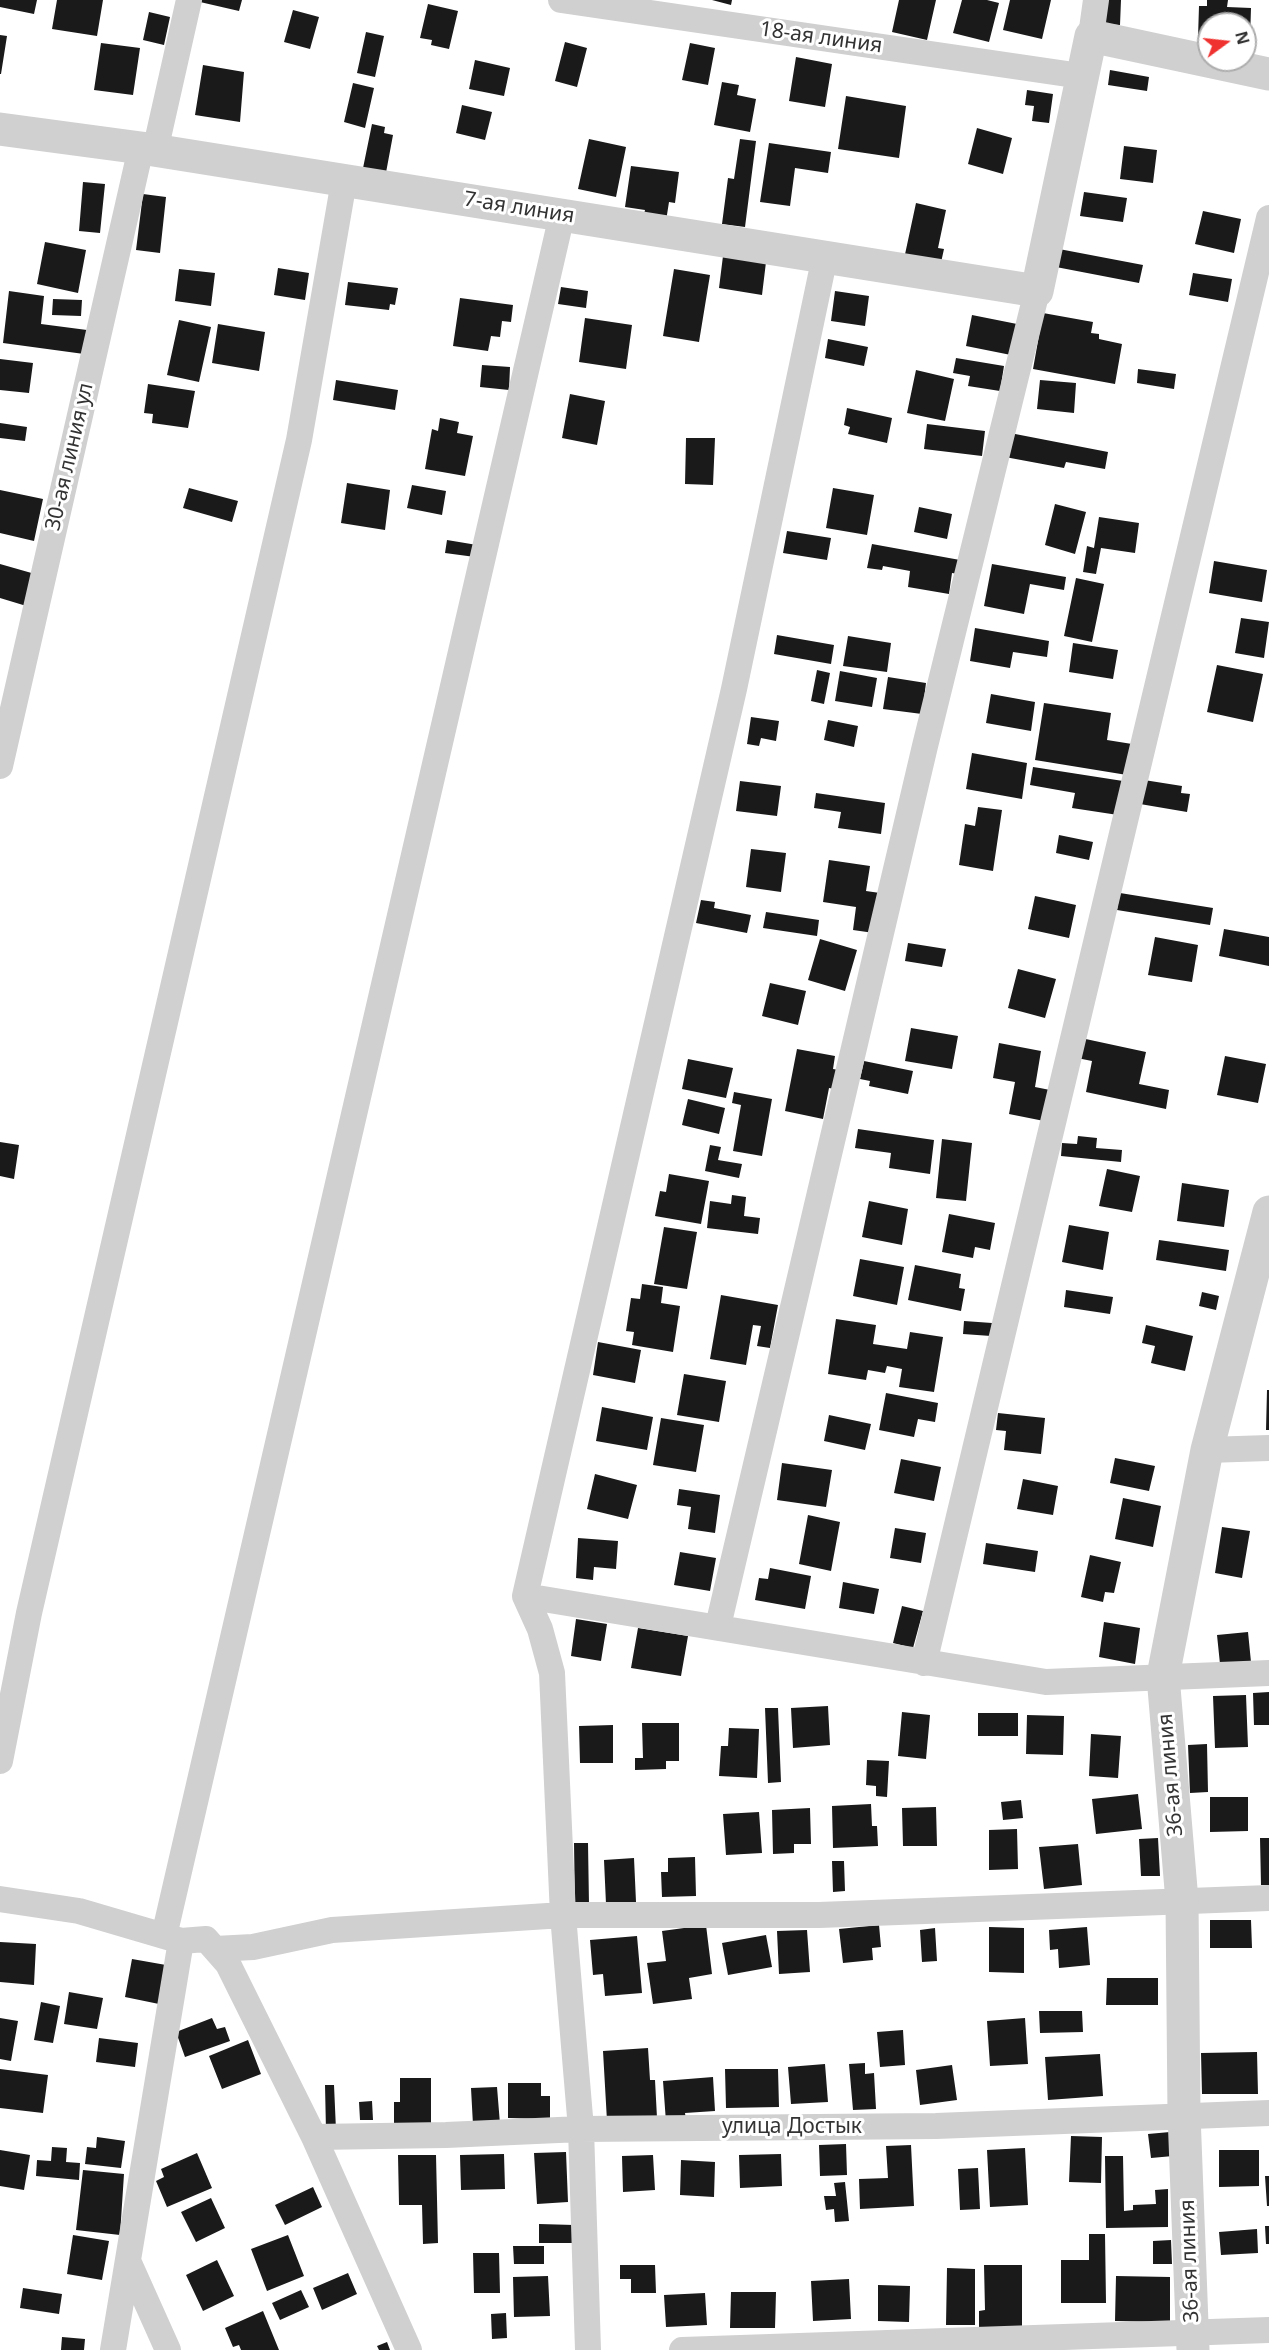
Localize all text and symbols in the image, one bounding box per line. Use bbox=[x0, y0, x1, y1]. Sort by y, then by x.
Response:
north arrow bbox=[1197, 12, 1257, 72]
street label: 18-ая линия bbox=[758, 17, 884, 59]
text: N bbox=[1230, 29, 1255, 47]
street label: 7-ая линия bbox=[462, 187, 576, 229]
street label: 30-ая линия ул bbox=[41, 381, 99, 533]
street label: 36-ая линия bbox=[1153, 1712, 1189, 1838]
street label: улица Достык bbox=[722, 2114, 862, 2140]
street label: 36-ая линия bbox=[1175, 2199, 1205, 2323]

